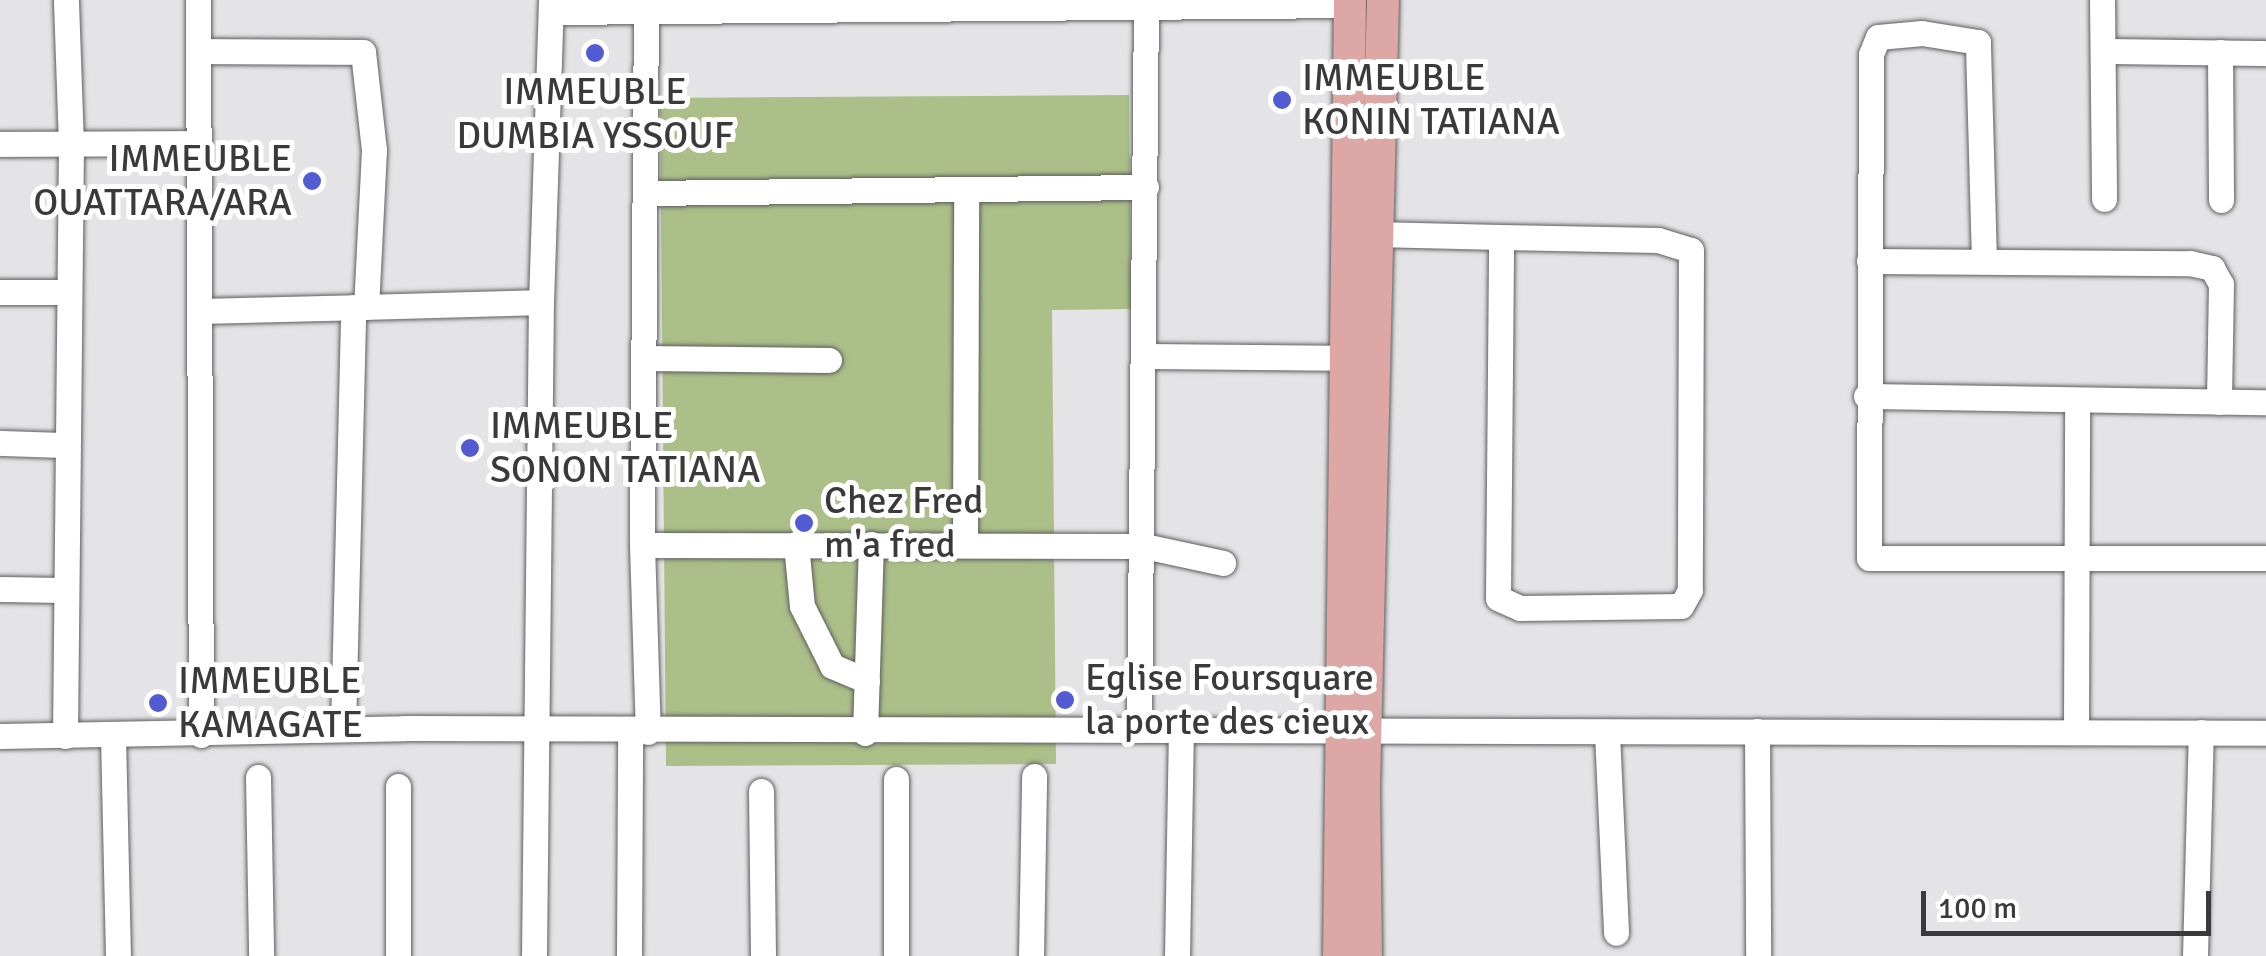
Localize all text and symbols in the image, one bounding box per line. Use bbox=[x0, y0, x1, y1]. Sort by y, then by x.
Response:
marker: IMMEUBLE DUMBIA YSSOUF bbox=[584, 42, 606, 64]
place label: IMMEUBLE KONIN TATIANA bbox=[1302, 55, 1560, 144]
place label: IMMEUBLE DUMBIA YSSOUF bbox=[456, 69, 734, 158]
marker: IMMEUBLE KONIN TATIANA bbox=[1271, 89, 1293, 111]
place label: IMMEUBLE OUATTARA/ARA bbox=[33, 136, 292, 225]
marker: IMMEUBLE OUATTARA/ARA bbox=[301, 170, 323, 192]
place label: IMMEUBLE SONON TATIANA bbox=[490, 403, 760, 492]
marker: IMMEUBLE SONON TATIANA bbox=[459, 437, 481, 459]
place label: Chez Fred m'a fred bbox=[824, 478, 983, 568]
marker: Chez Fred m'a fred bbox=[793, 512, 815, 534]
place label: Eglise Foursquare la porte des cieux bbox=[1085, 655, 1374, 744]
place label: IMMEUBLE KAMAGATE bbox=[178, 658, 363, 748]
marker: Eglise Foursquare la porte des cieux bbox=[1054, 689, 1076, 711]
marker: IMMEUBLE KAMAGATE bbox=[147, 692, 169, 714]
scale bar bbox=[1926, 871, 2216, 933]
text: 100 m bbox=[1938, 890, 2017, 927]

